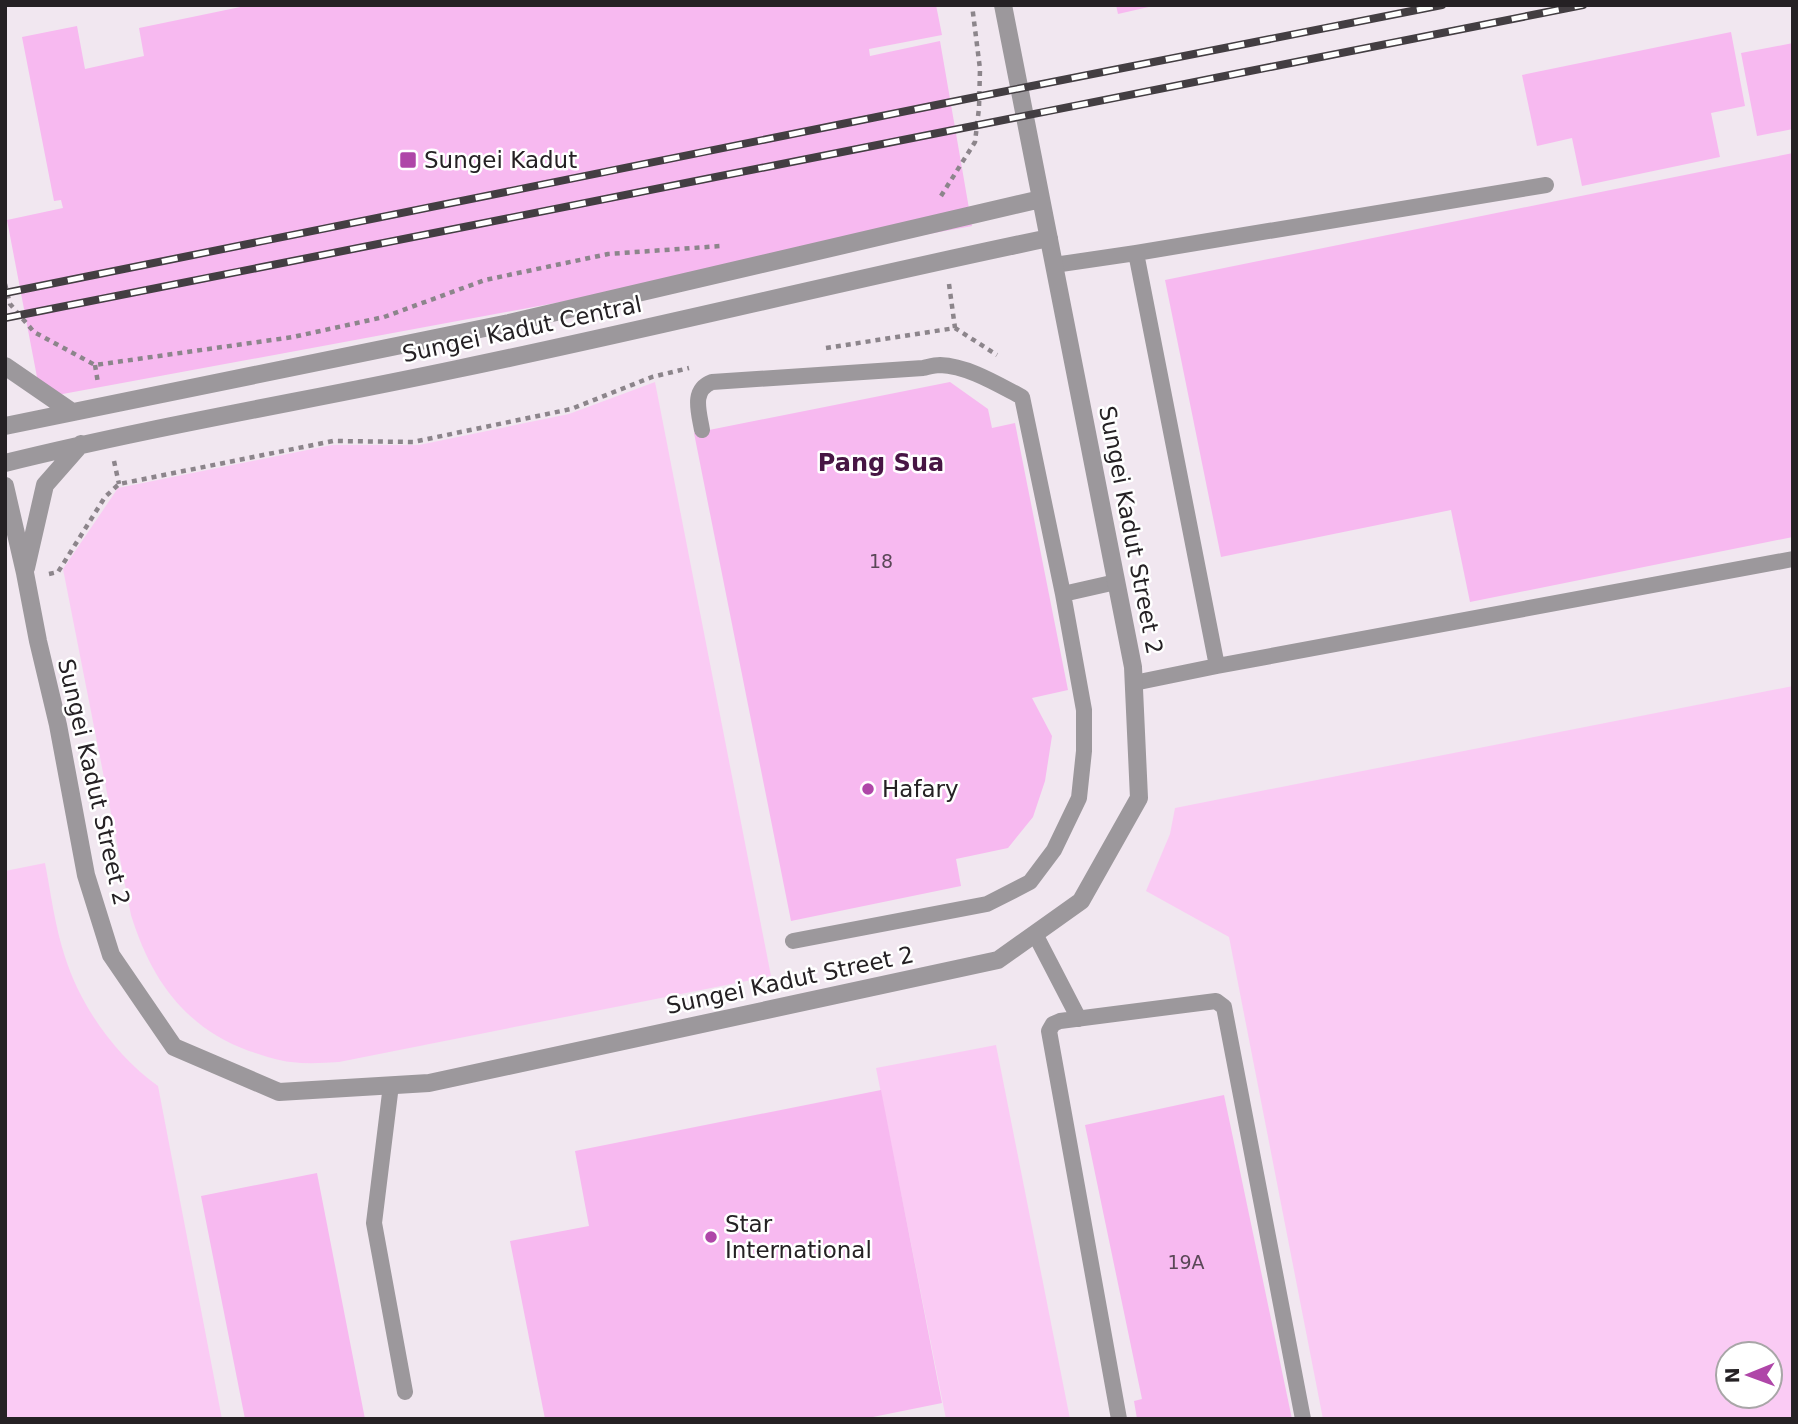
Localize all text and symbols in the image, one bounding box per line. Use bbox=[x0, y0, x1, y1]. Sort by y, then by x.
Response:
place label: Sungei Kadut bbox=[424, 147, 577, 173]
marker: Sungei Kadut bbox=[398, 150, 418, 170]
street label: Sungei Kadut Central bbox=[400, 291, 644, 367]
street label: Sungei Kadut Street 2 bbox=[1094, 404, 1168, 656]
district label: Pang Sua bbox=[818, 449, 944, 477]
house number: 18 bbox=[869, 550, 893, 572]
street label: Sungei Kadut Street 2 bbox=[53, 656, 135, 908]
place label: Hafary bbox=[882, 776, 959, 802]
marker: Hafary bbox=[860, 781, 876, 797]
street label: Sungei Kadut Street 2 bbox=[664, 941, 916, 1019]
place label: Star International bbox=[725, 1211, 872, 1263]
marker: Star International bbox=[703, 1229, 719, 1245]
house number: 19A bbox=[1167, 1251, 1205, 1273]
north arrow bbox=[1714, 1340, 1784, 1410]
text: N bbox=[1721, 1367, 1743, 1383]

